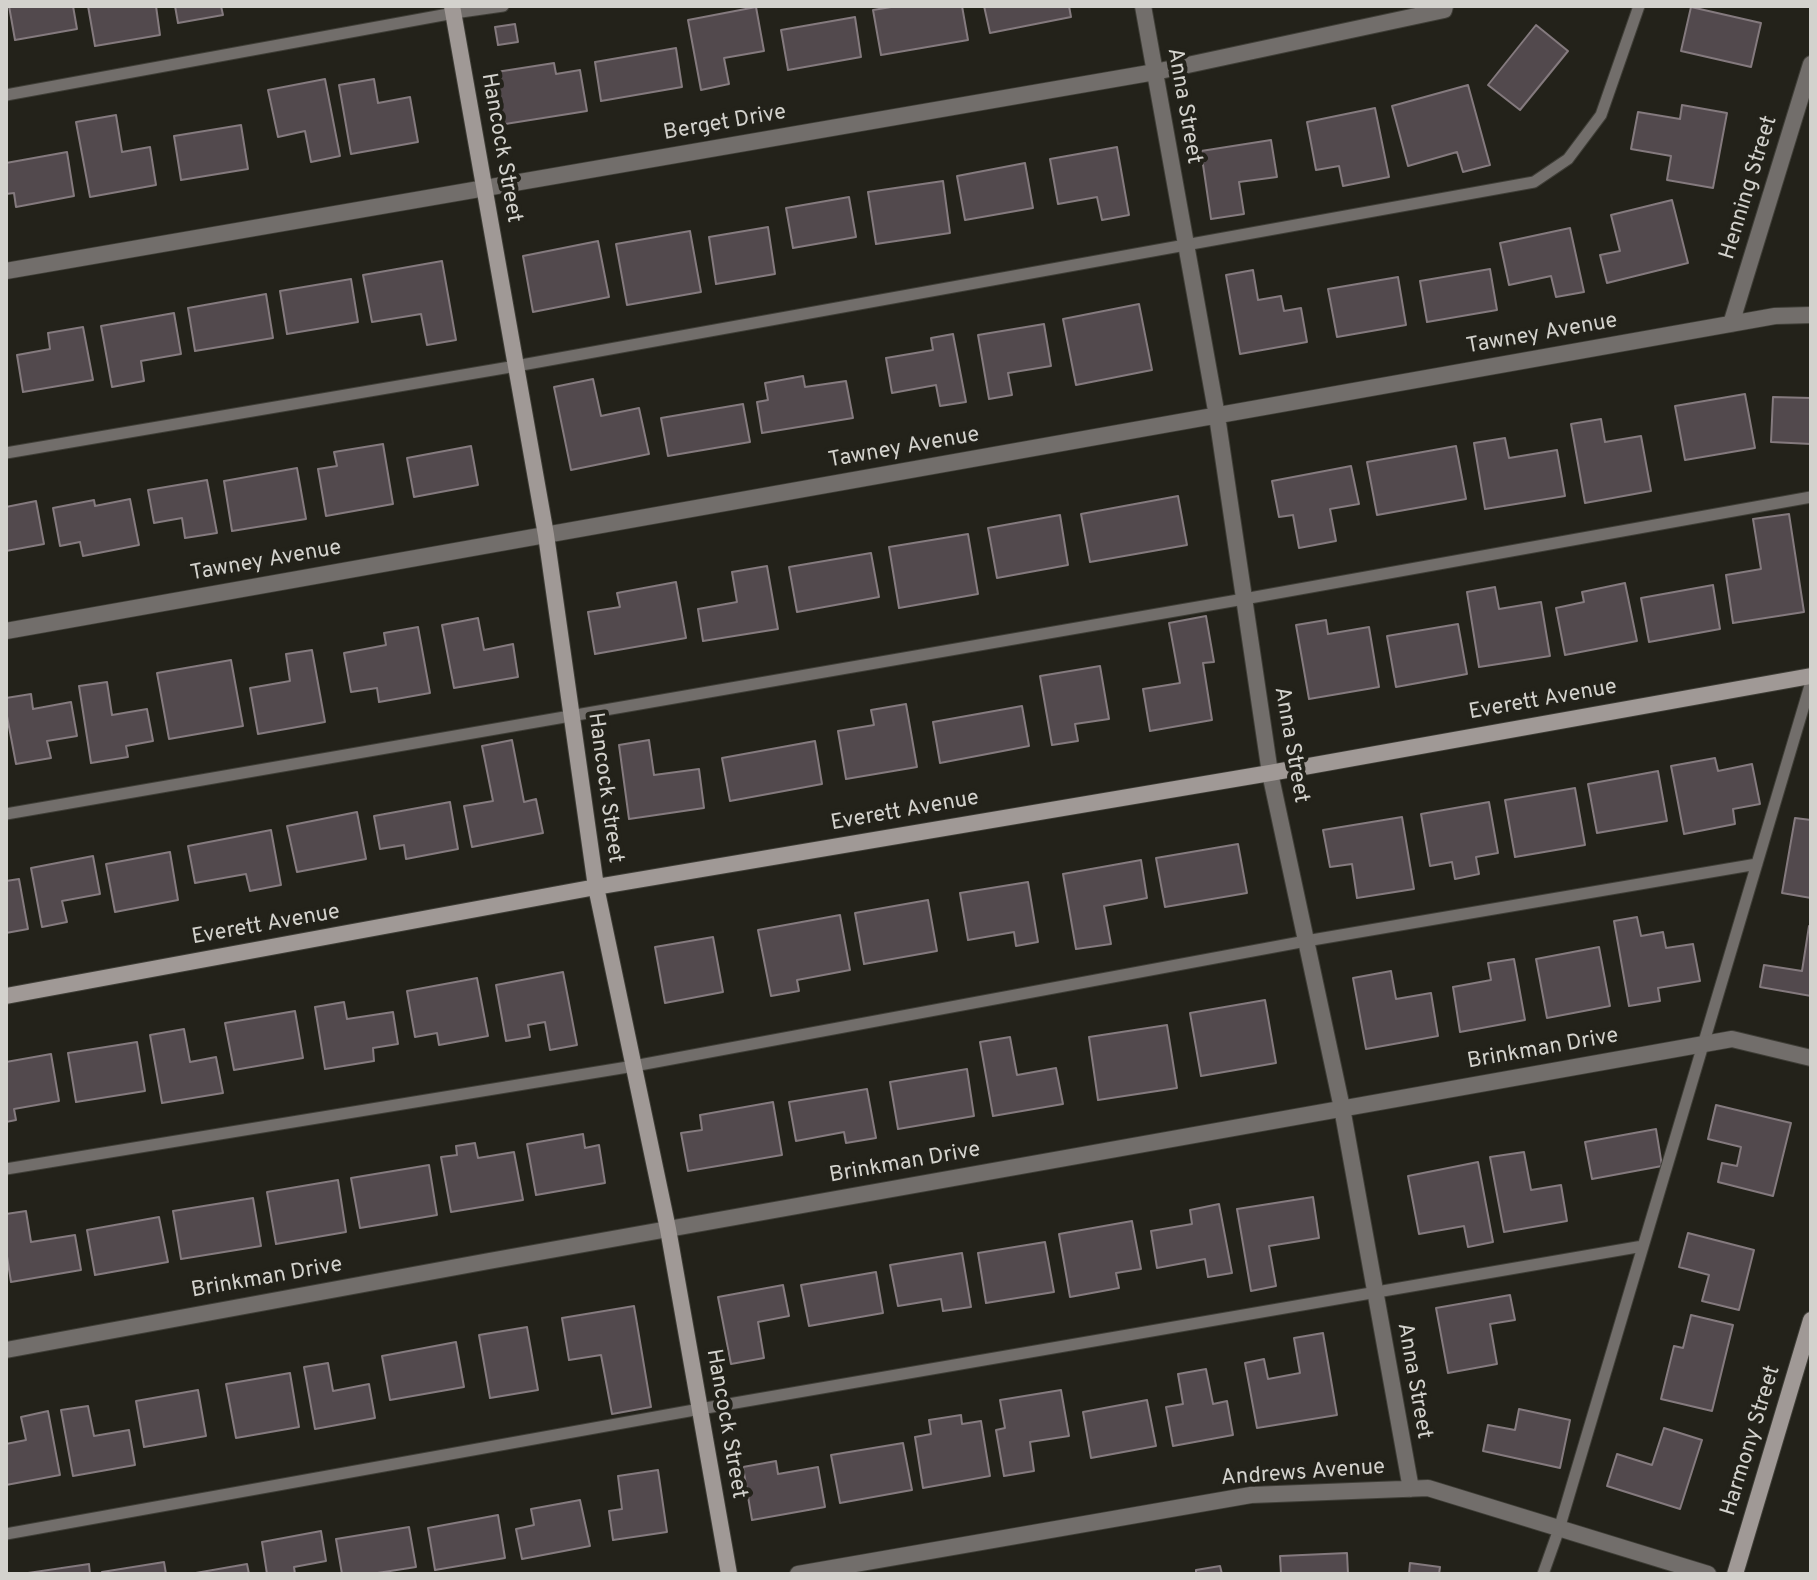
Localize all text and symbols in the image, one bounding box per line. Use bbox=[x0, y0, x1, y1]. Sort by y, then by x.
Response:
street label: Anna Street bbox=[1160, 46, 1206, 166]
street label: Hancock Street bbox=[474, 71, 526, 225]
street label: Berget Drive bbox=[662, 100, 788, 148]
street label: Henning Street bbox=[1716, 113, 1784, 263]
street label: Tawney Avenue bbox=[1464, 309, 1620, 361]
street label: Tawney Avenue bbox=[826, 423, 982, 475]
street label: Tawney Avenue bbox=[188, 536, 344, 588]
street label: Everett Avenue bbox=[1467, 675, 1619, 727]
street label: Anna Street bbox=[1267, 685, 1313, 805]
street label: Hancock Street bbox=[580, 711, 628, 865]
street label: Everett Avenue bbox=[829, 786, 981, 838]
street label: Everett Avenue bbox=[190, 900, 342, 952]
street label: Brinkman Drive bbox=[1465, 1024, 1621, 1076]
street label: Brinkman Drive bbox=[827, 1138, 983, 1190]
street label: Brinkman Drive bbox=[189, 1253, 345, 1305]
street label: Anna Street bbox=[1390, 1321, 1436, 1441]
street label: Hancock Street bbox=[699, 1347, 751, 1501]
street label: Harmony Street bbox=[1717, 1363, 1787, 1519]
street label: Andrews Avenue bbox=[1220, 1455, 1386, 1493]

